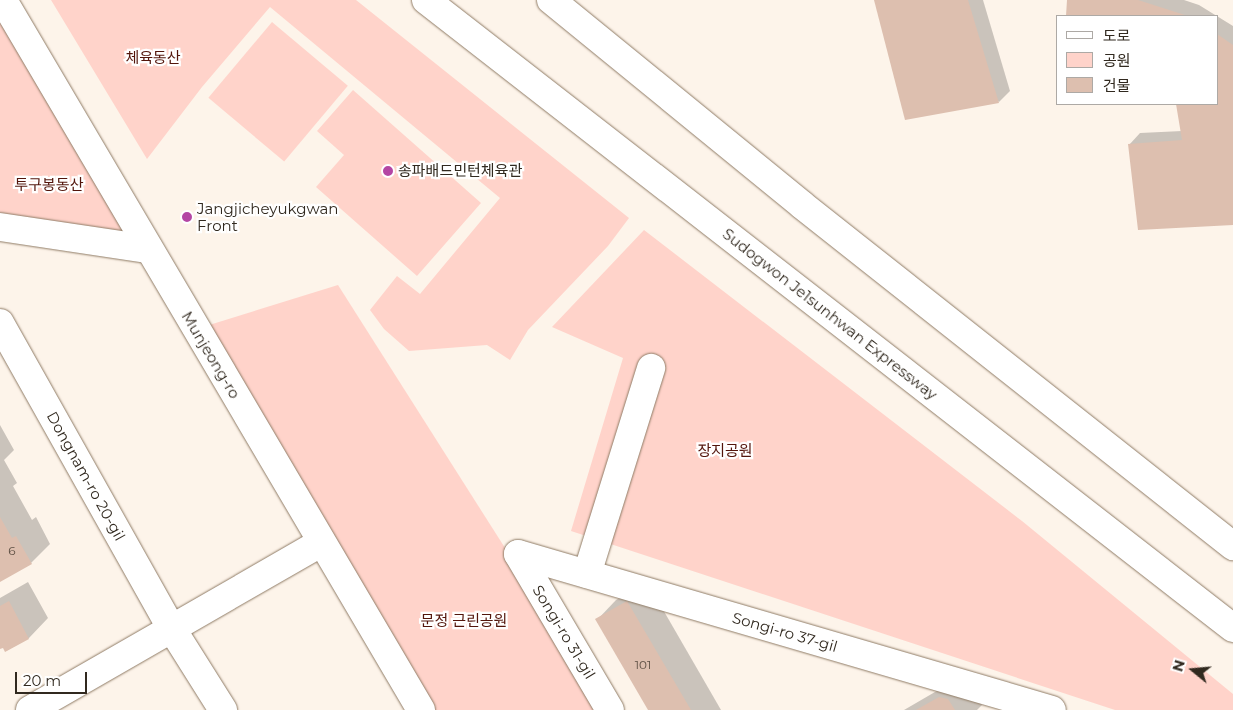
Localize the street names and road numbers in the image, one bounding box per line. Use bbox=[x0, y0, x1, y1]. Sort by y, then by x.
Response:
street label: Sudogwon Je1sunhwan Expressway bbox=[719, 225, 941, 403]
street label: Munjeong-ro bbox=[178, 308, 244, 402]
street label: Dongnam-ro 20-gil bbox=[43, 408, 129, 544]
street label: Songi-ro 31-gil bbox=[529, 582, 599, 682]
street label: Songi-ro 37-gil bbox=[730, 608, 840, 656]

